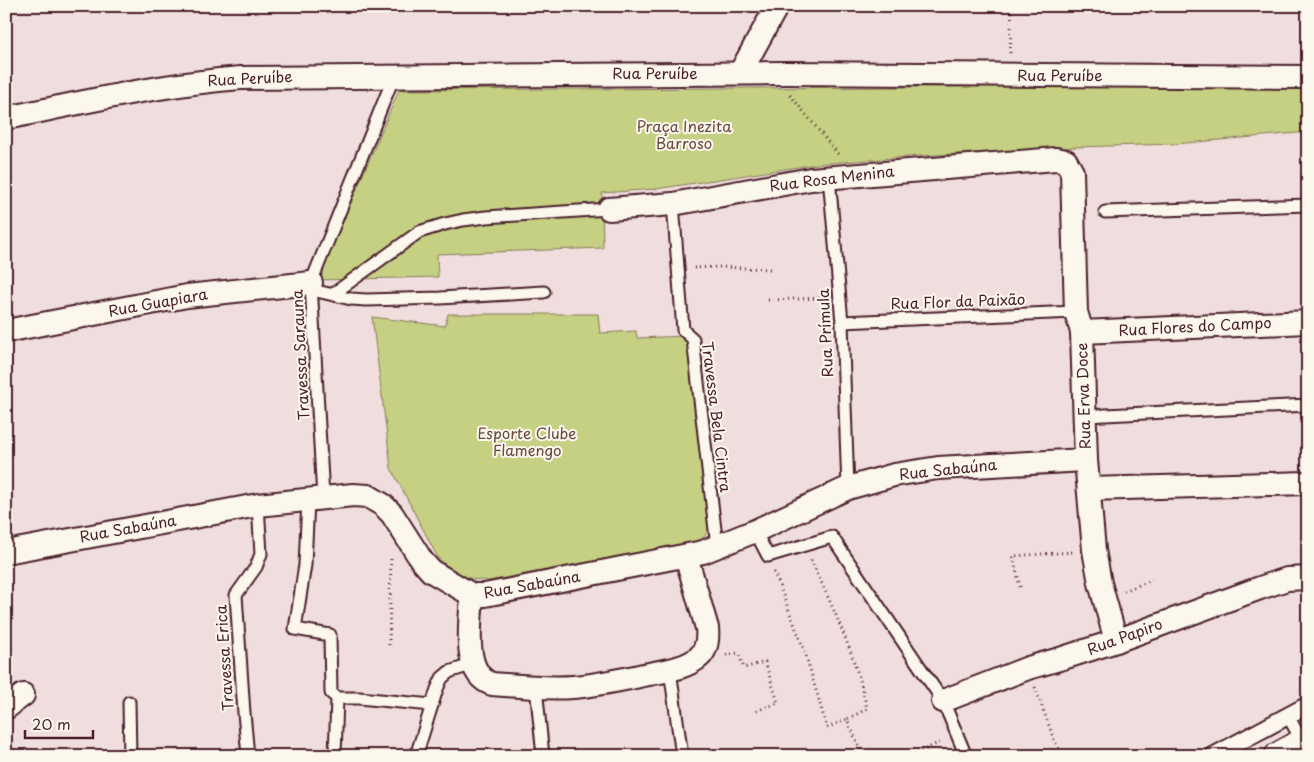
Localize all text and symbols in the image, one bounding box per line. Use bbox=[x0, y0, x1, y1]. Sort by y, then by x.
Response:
street label: Rua Peruíbe bbox=[612, 61, 698, 84]
street label: Rua Peruíbe bbox=[1017, 63, 1103, 86]
street label: Rua Peruíbe bbox=[207, 64, 293, 91]
park label: Praça Inezita Barroso bbox=[636, 114, 732, 154]
street label: Rua Rosa Menina bbox=[768, 158, 896, 197]
street label: Rua Guapiara bbox=[106, 281, 210, 322]
street label: Rua Flor da Paixão bbox=[890, 287, 1026, 314]
street label: Rua Prímula bbox=[811, 288, 838, 378]
street label: Travessa Sarauna bbox=[285, 289, 314, 421]
street label: Rua Flores do Campo bbox=[1118, 310, 1272, 341]
street label: Travessa Bela Cintra bbox=[697, 340, 738, 494]
street label: Rua Erva Doce bbox=[1069, 342, 1096, 450]
park label: Esporte Clube Flamengo bbox=[477, 421, 577, 461]
street label: Rua Sabaúna bbox=[898, 452, 998, 485]
street label: Rua Sabaúna bbox=[78, 508, 179, 547]
street label: Rua Sabaúna bbox=[482, 564, 583, 603]
street label: Travessa Erica bbox=[208, 604, 239, 712]
street label: Rua Papiro bbox=[1084, 611, 1165, 660]
scale bar bbox=[25, 707, 92, 739]
text: 20 m bbox=[32, 712, 71, 735]

